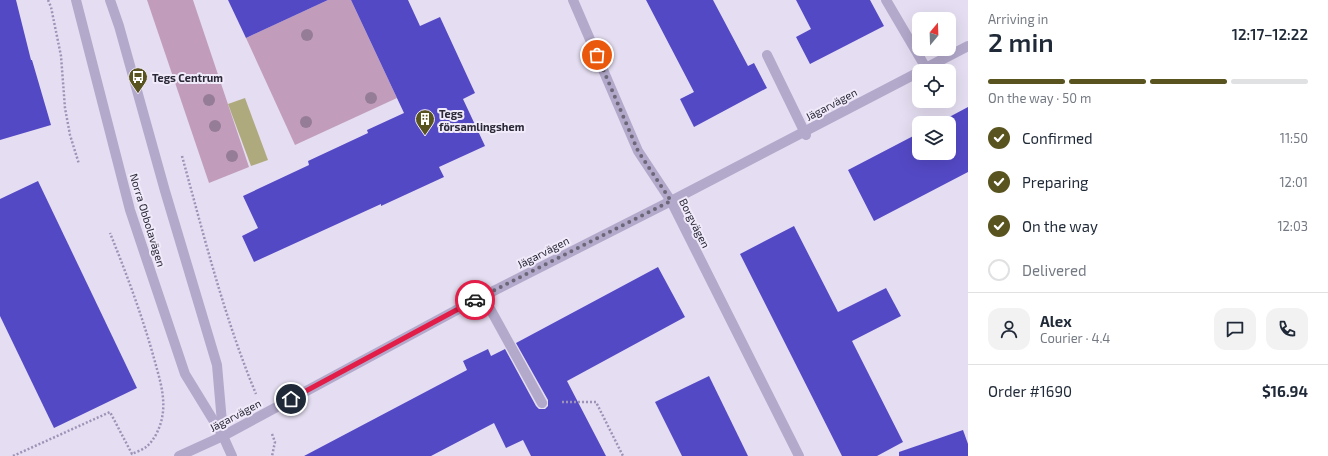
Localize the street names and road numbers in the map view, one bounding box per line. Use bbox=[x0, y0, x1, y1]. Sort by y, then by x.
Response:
street label: Jägarvägen bbox=[803, 85, 859, 123]
street label: Norra Obbolavägen bbox=[128, 172, 168, 268]
street label: Borgvägen bbox=[677, 196, 713, 250]
street label: Jägarvägen bbox=[515, 233, 571, 271]
street label: Jägarvägen bbox=[207, 396, 263, 434]

